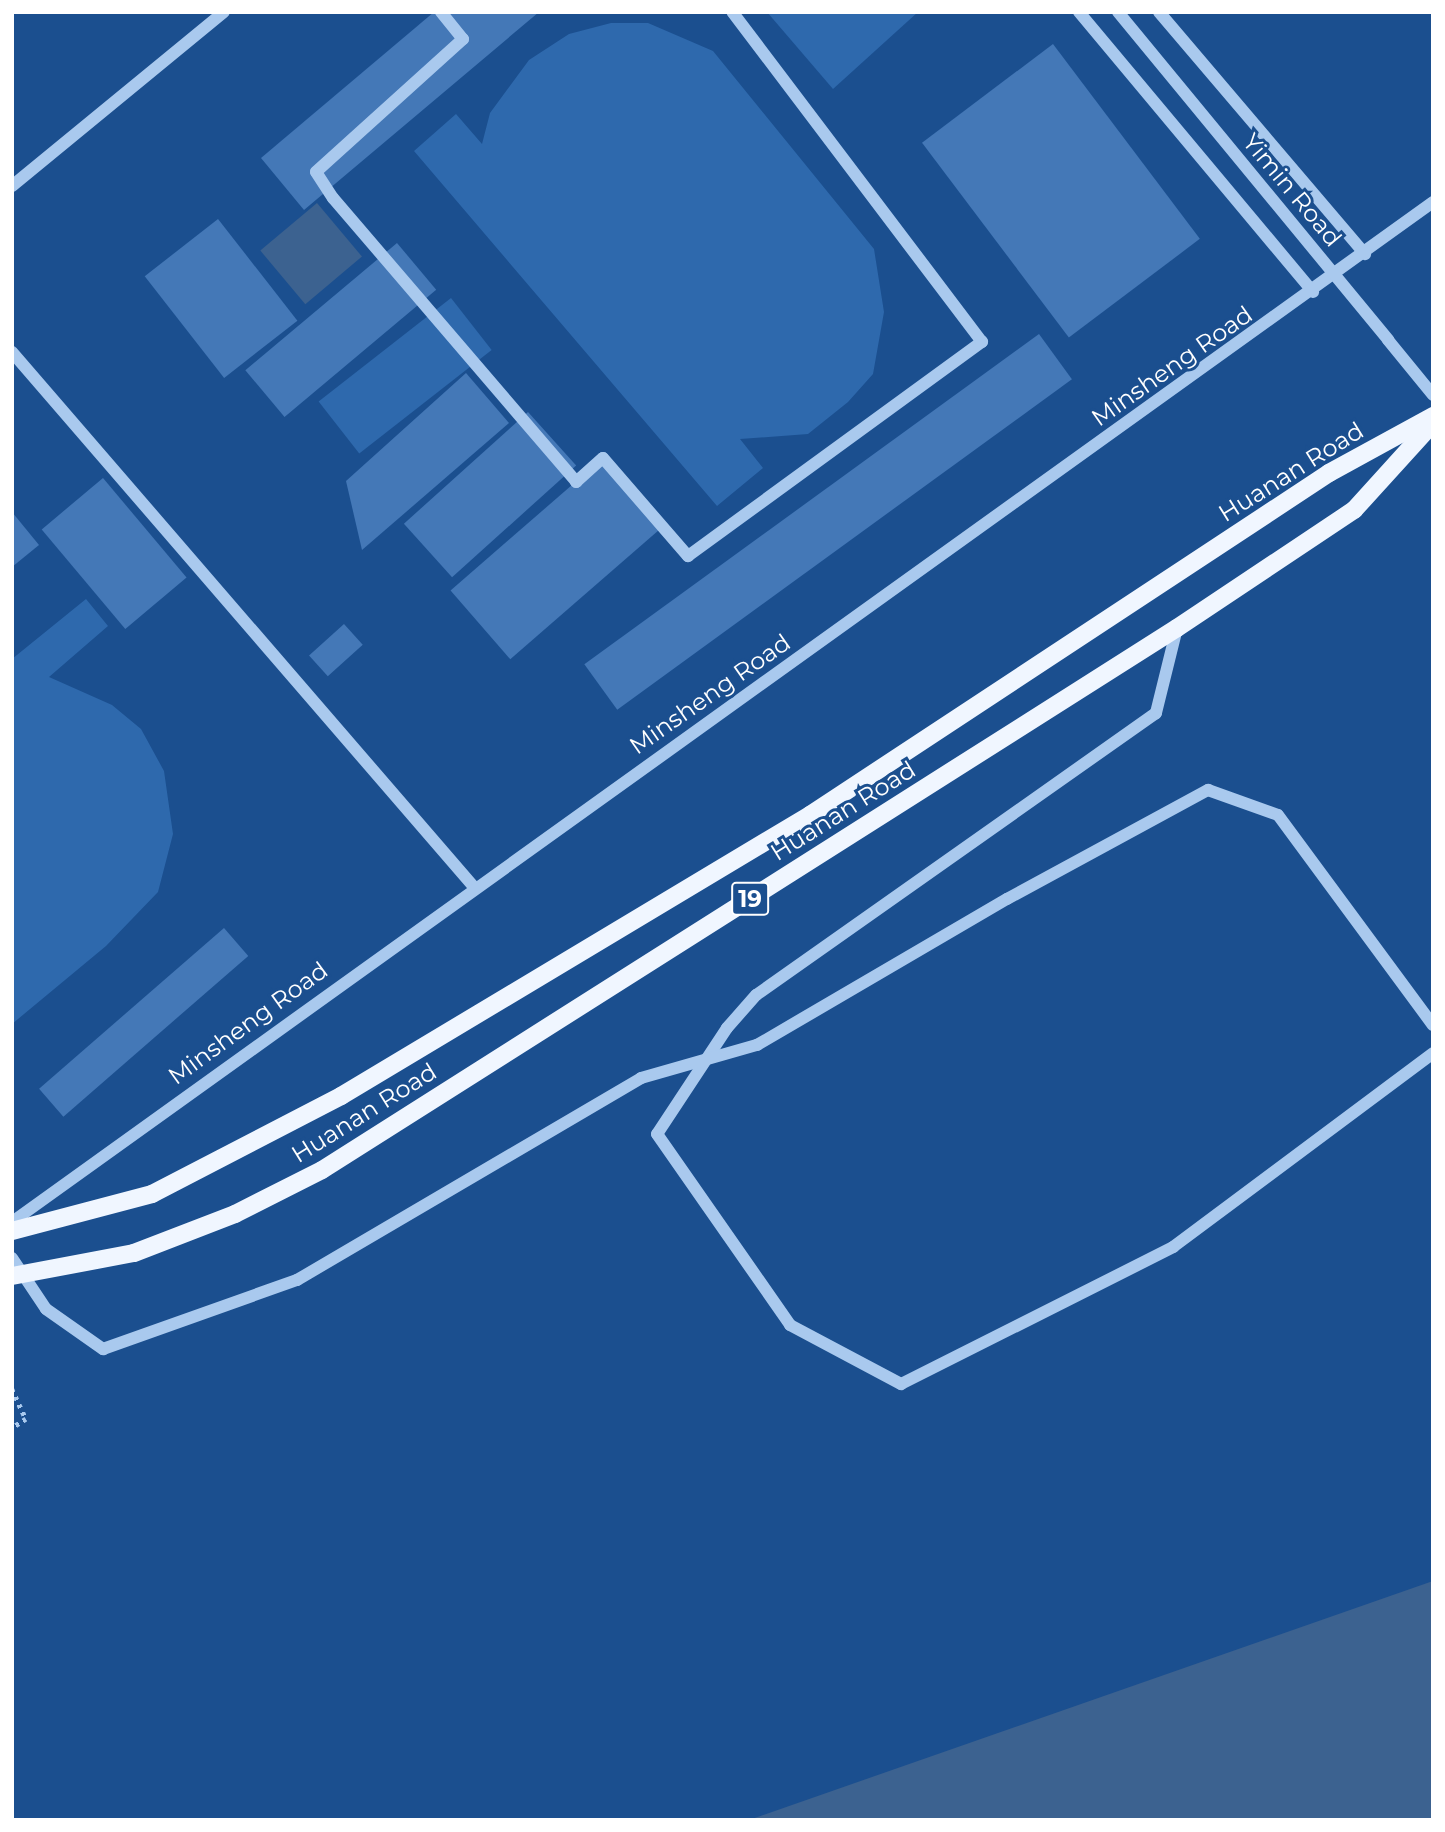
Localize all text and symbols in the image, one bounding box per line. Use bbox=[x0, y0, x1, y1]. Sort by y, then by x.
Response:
street label: Yimin Road bbox=[1236, 128, 1348, 252]
street label: Minsheng Road bbox=[1086, 300, 1258, 432]
street label: Huanan Road bbox=[1213, 416, 1369, 528]
street label: Minsheng Road bbox=[624, 628, 796, 760]
street label: Huanan Road bbox=[765, 755, 921, 867]
road number: 19 bbox=[731, 879, 769, 918]
street label: Minsheng Road bbox=[163, 956, 333, 1090]
street label: Huanan Road bbox=[286, 1057, 442, 1169]

